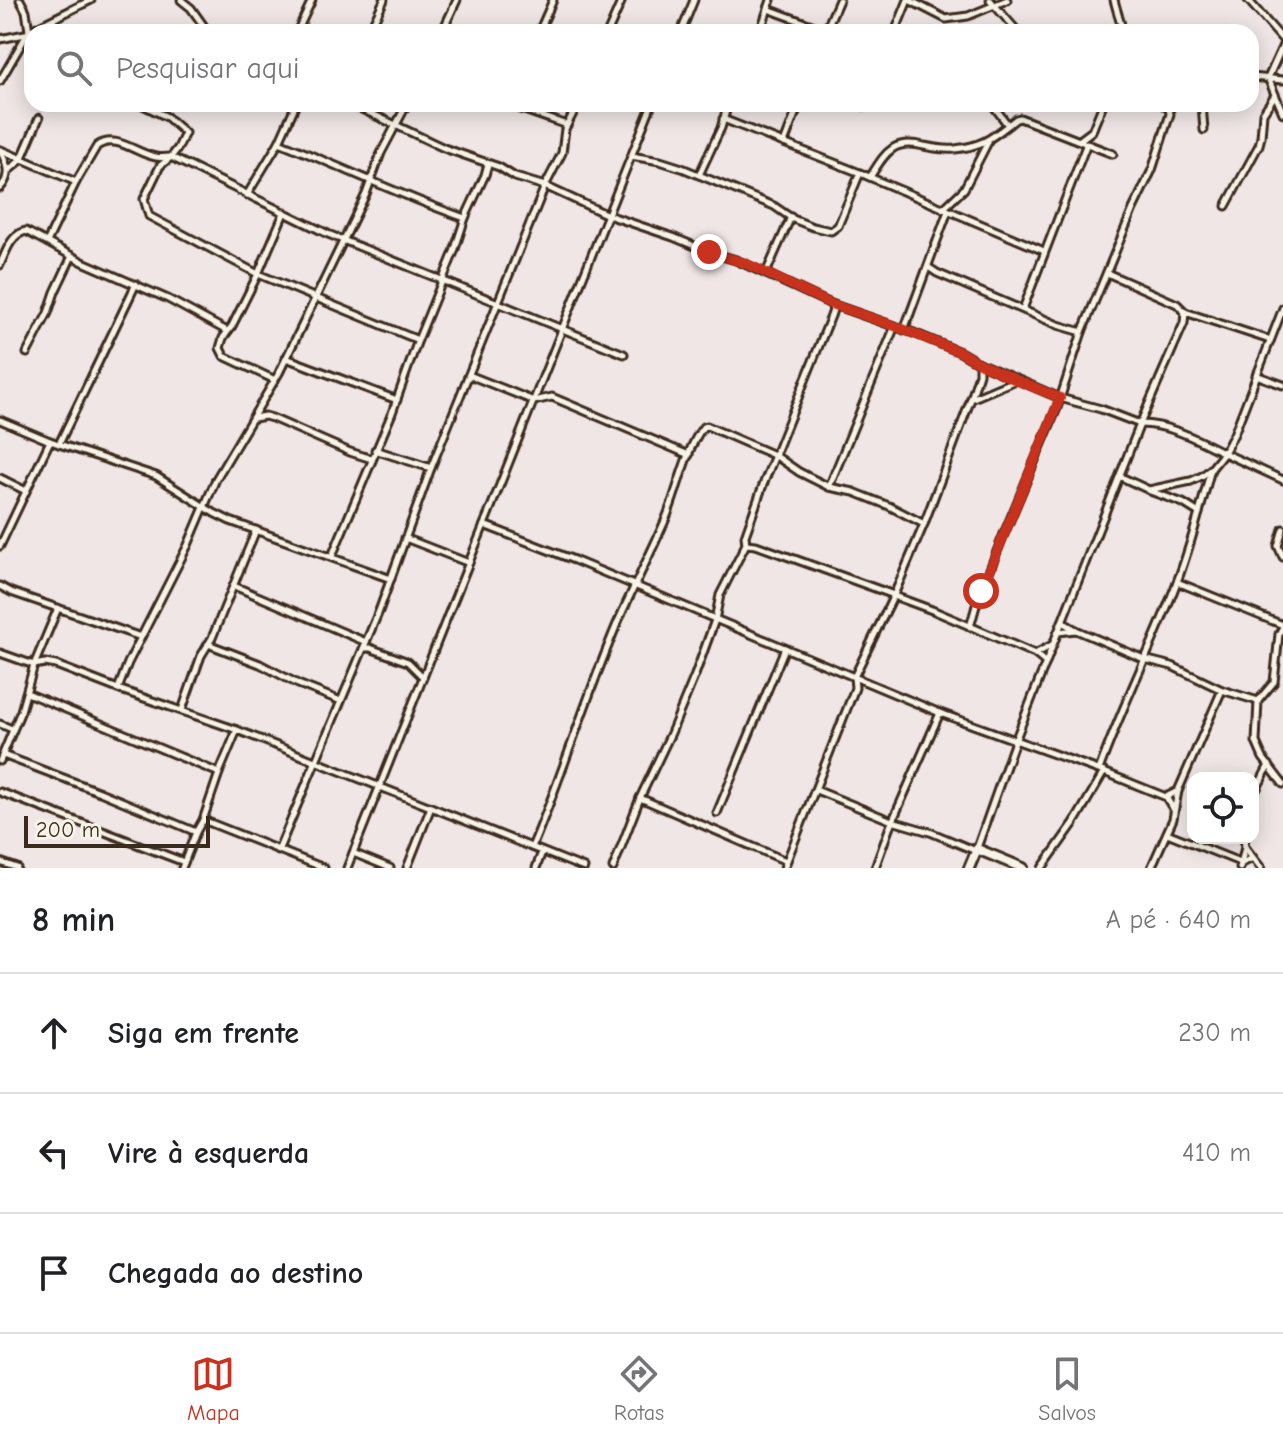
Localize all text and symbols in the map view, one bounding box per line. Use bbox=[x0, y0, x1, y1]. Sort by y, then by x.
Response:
search box bbox=[24, 24, 1259, 112]
icon: search bbox=[52, 46, 96, 90]
text: Pesquisar aqui bbox=[116, 51, 299, 86]
route end bbox=[691, 234, 727, 270]
route start bbox=[963, 573, 999, 609]
map controls bbox=[1187, 772, 1259, 844]
button: locate bbox=[1187, 772, 1259, 844]
scale bar bbox=[24, 812, 210, 848]
text: 200 m bbox=[36, 817, 100, 843]
text: 8 min bbox=[32, 900, 115, 940]
text: A pé · 640 m bbox=[1106, 905, 1251, 935]
icon: ahead bbox=[32, 1011, 76, 1055]
text: Siga em frente bbox=[108, 1016, 299, 1051]
text: 230 m bbox=[1178, 1018, 1251, 1048]
icon: left bbox=[32, 1131, 76, 1175]
text: Vire à esquerda bbox=[108, 1136, 309, 1171]
text: 410 m bbox=[1182, 1138, 1251, 1168]
icon: arrive bbox=[32, 1251, 76, 1295]
text: Chegada ao destino bbox=[108, 1256, 363, 1291]
tab: Mapa bbox=[187, 1352, 240, 1426]
tab: Rotas bbox=[614, 1352, 664, 1426]
tab: Salvos bbox=[1038, 1352, 1096, 1426]

